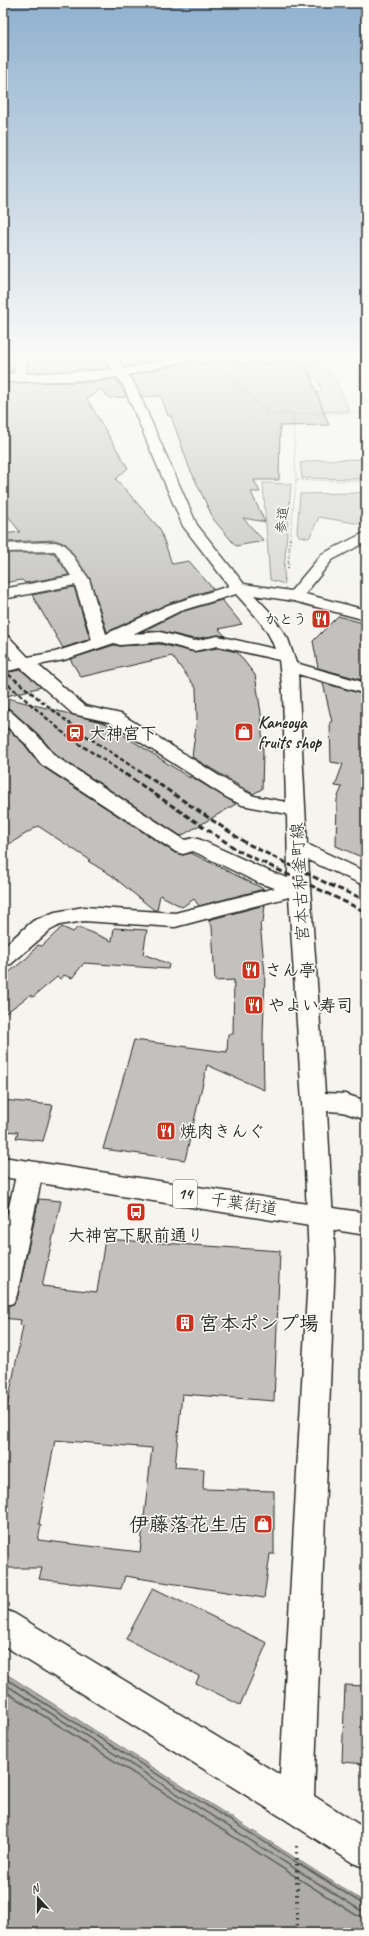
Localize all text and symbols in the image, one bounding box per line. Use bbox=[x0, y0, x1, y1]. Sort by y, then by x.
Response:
street label: 参道 bbox=[272, 505, 292, 535]
restaurant icon: かとう bbox=[310, 608, 332, 630]
place label: かとう bbox=[265, 611, 307, 628]
place label: Kaneoya fruits shop bbox=[258, 712, 323, 753]
shop icon: Kaneoya fruits shop bbox=[233, 721, 255, 743]
station icon: 大神宮下 bbox=[64, 722, 86, 744]
place label: 大神宮下 bbox=[89, 723, 157, 744]
street label: 宮本古和釜町線 bbox=[286, 822, 314, 942]
restaurant icon: さん亭 bbox=[240, 959, 262, 981]
place label: さん亭 bbox=[265, 960, 316, 981]
restaurant icon: やよい寿司 bbox=[243, 994, 265, 1016]
place label: やよい寿司 bbox=[268, 995, 353, 1016]
restaurant icon: 焼肉きんぐ bbox=[155, 1120, 177, 1142]
place label: 焼肉きんぐ bbox=[180, 1121, 265, 1142]
road number: 14 bbox=[173, 1180, 197, 1208]
street label: 千葉街道 bbox=[209, 1188, 279, 1220]
bus stop icon: 大神宮下駅前通り bbox=[125, 1201, 147, 1223]
place label: 大神宮下駅前通り bbox=[68, 1225, 204, 1246]
place label: 宮本ポンプ場 bbox=[199, 1311, 319, 1336]
building icon: 宮本ポンプ場 bbox=[174, 1312, 196, 1334]
place label: 伊藤落花生店 bbox=[129, 1512, 249, 1537]
shop icon: 伊藤落花生店 bbox=[252, 1513, 274, 1535]
north arrow bbox=[18, 1878, 58, 1918]
text: N bbox=[29, 1880, 42, 1896]

